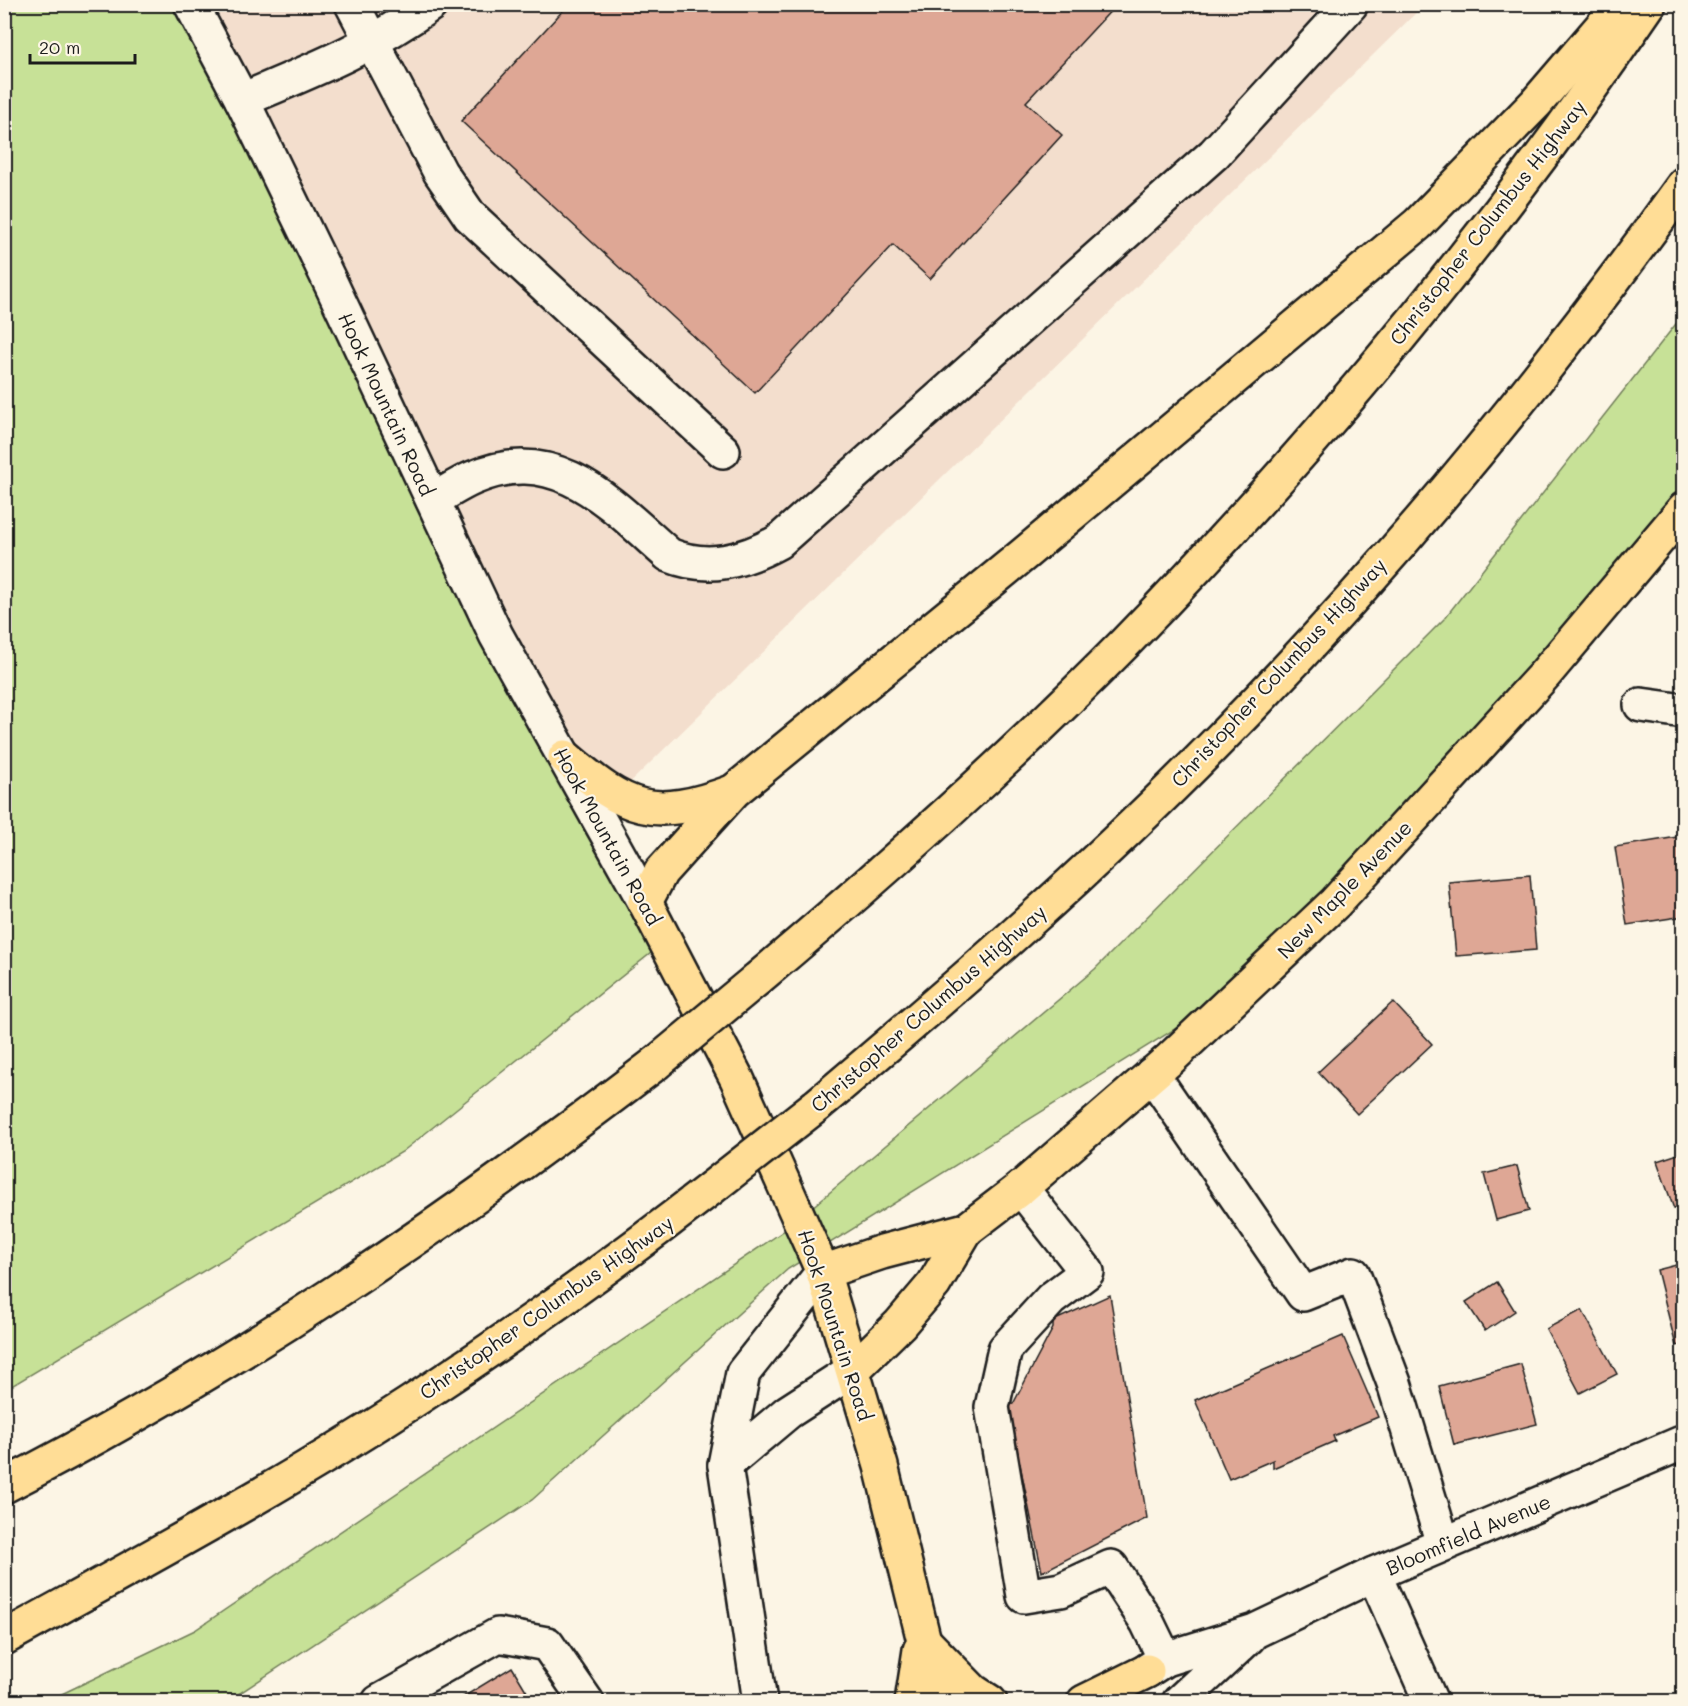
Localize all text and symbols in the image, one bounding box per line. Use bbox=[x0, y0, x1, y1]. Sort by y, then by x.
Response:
scale bar bbox=[30, 27, 135, 65]
text: 20 m bbox=[39, 35, 80, 59]
street label: Christopher Columbus Highway bbox=[1383, 94, 1591, 350]
street label: Hook Mountain Road bbox=[333, 308, 441, 500]
street label: Christopher Columbus Highway bbox=[1165, 552, 1391, 792]
street label: Hook Mountain Road bbox=[548, 742, 668, 930]
street label: New Maple Avenue bbox=[1271, 814, 1417, 964]
street label: Christopher Columbus Highway bbox=[805, 898, 1051, 1118]
street label: Christopher Columbus Highway bbox=[414, 1209, 678, 1405]
street label: Hook Mountain Road bbox=[793, 1226, 879, 1424]
street label: Bloomfield Avenue bbox=[1382, 1488, 1554, 1580]

